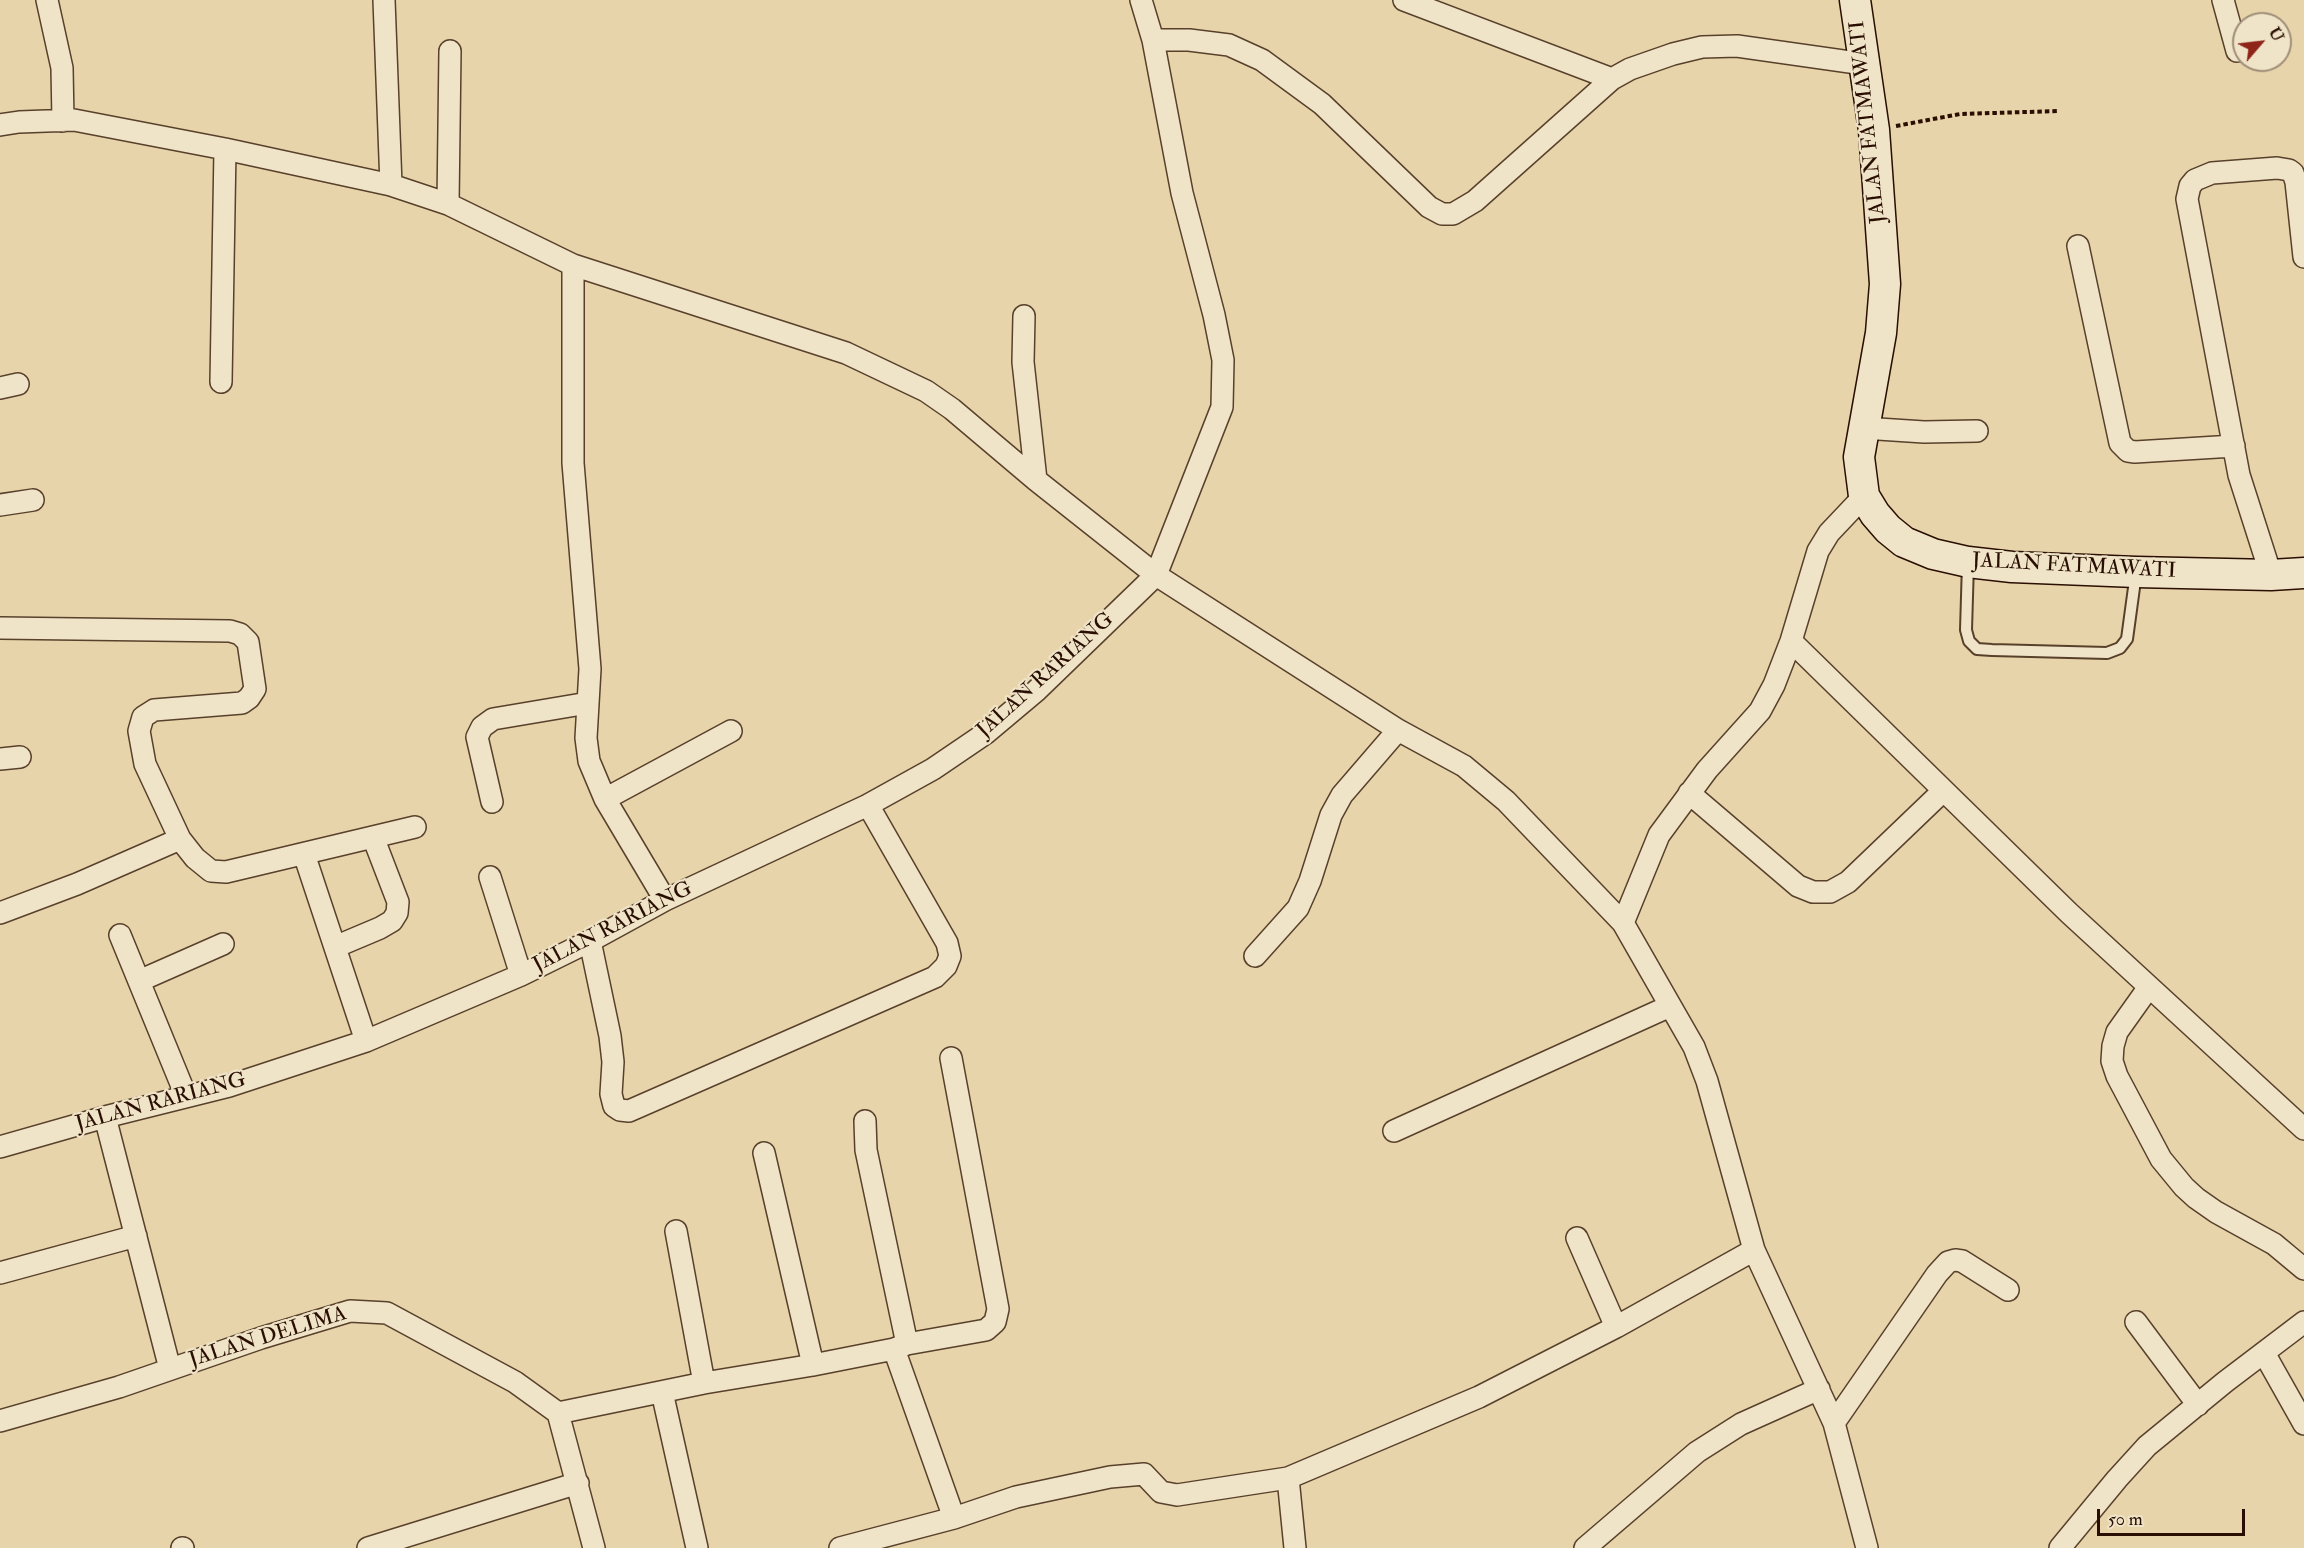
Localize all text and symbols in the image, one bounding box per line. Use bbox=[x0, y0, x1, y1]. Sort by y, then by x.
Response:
north arrow bbox=[2232, 12, 2292, 72]
street label: JALAN FATMAWATI bbox=[1846, 19, 1892, 225]
text: U bbox=[2264, 24, 2288, 45]
street label: JALAN FATMAWATI bbox=[1971, 549, 2177, 585]
street label: JALAN RARIANG bbox=[972, 608, 1120, 744]
street label: JALAN RARIANG bbox=[529, 877, 697, 979]
street label: JALAN RARIANG bbox=[73, 1068, 249, 1138]
street label: JALAN DELIMA bbox=[186, 1302, 350, 1374]
scale bar bbox=[2100, 1497, 2248, 1535]
text: 50 m bbox=[2108, 1508, 2143, 1531]

